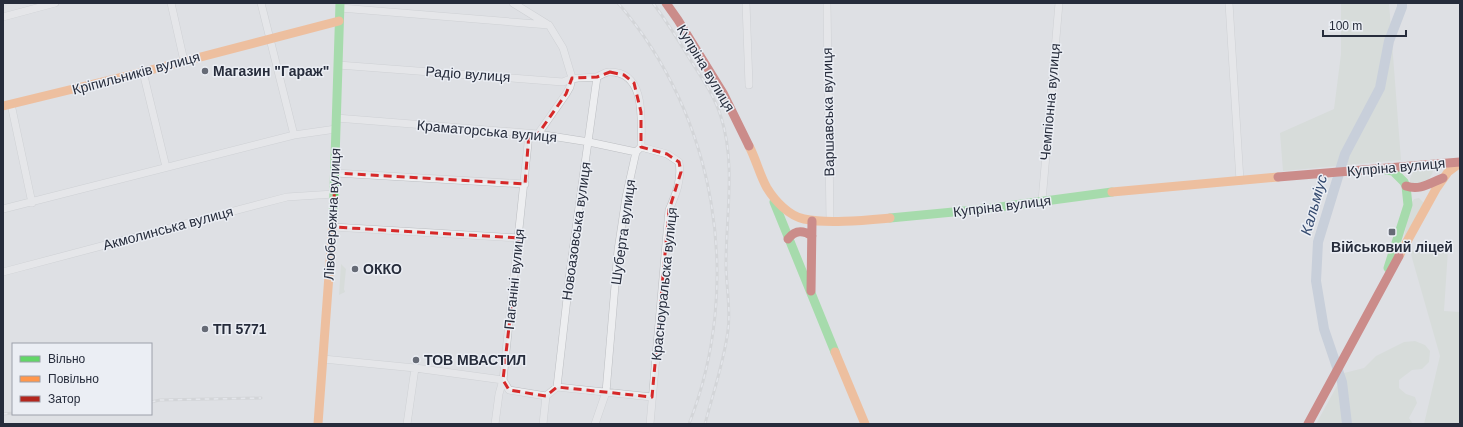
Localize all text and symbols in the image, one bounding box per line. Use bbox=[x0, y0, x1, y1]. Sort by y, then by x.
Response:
scale bar bbox=[1323, 12, 1406, 38]
text: 100 m bbox=[1329, 19, 1362, 33]
street label: Купріна вулиця bbox=[674, 22, 738, 114]
street label: Чемпіонна вулиця bbox=[1037, 43, 1063, 161]
street label: Варшавська вулиця bbox=[819, 47, 837, 177]
street label: Кріпильників вулиця bbox=[70, 48, 202, 98]
place label: Магазин "Гараж" bbox=[213, 63, 329, 79]
street label: Радіо вулиця bbox=[425, 63, 511, 85]
marker: Магазин "Гараж" bbox=[200, 66, 210, 76]
street label: Краматорська вулиця bbox=[416, 117, 558, 145]
street label: Лівобережна вулиця bbox=[321, 147, 343, 281]
street label: Купріна вулиця bbox=[1346, 155, 1446, 179]
street label: Новоазовська вулиця bbox=[558, 161, 594, 301]
water label: Кальміус bbox=[1297, 172, 1330, 237]
street label: Шуберта вулиця bbox=[608, 178, 638, 286]
street label: Купріна вулиця bbox=[952, 192, 1052, 220]
street label: Акмолинська вулиця bbox=[101, 203, 235, 253]
street label: Красноуральска вулиця bbox=[648, 206, 680, 362]
marker: Військовий ліцей bbox=[1387, 227, 1397, 237]
street label: Паганіні вулиця bbox=[501, 228, 527, 330]
place label: Військовий ліцей bbox=[1331, 239, 1453, 255]
place label: ОККО bbox=[363, 261, 402, 277]
marker: ОККО bbox=[350, 264, 360, 274]
place label: ТП 5771 bbox=[213, 321, 267, 337]
marker: ТП 5771 bbox=[200, 324, 210, 334]
legend bbox=[12, 343, 152, 415]
text: Вільно bbox=[48, 352, 86, 366]
place label: ТОВ МВАСТИЛ bbox=[424, 352, 526, 368]
marker: ТОВ МВАСТИЛ bbox=[411, 355, 421, 365]
text: Повільно bbox=[48, 372, 99, 386]
text: Затор bbox=[48, 392, 81, 406]

